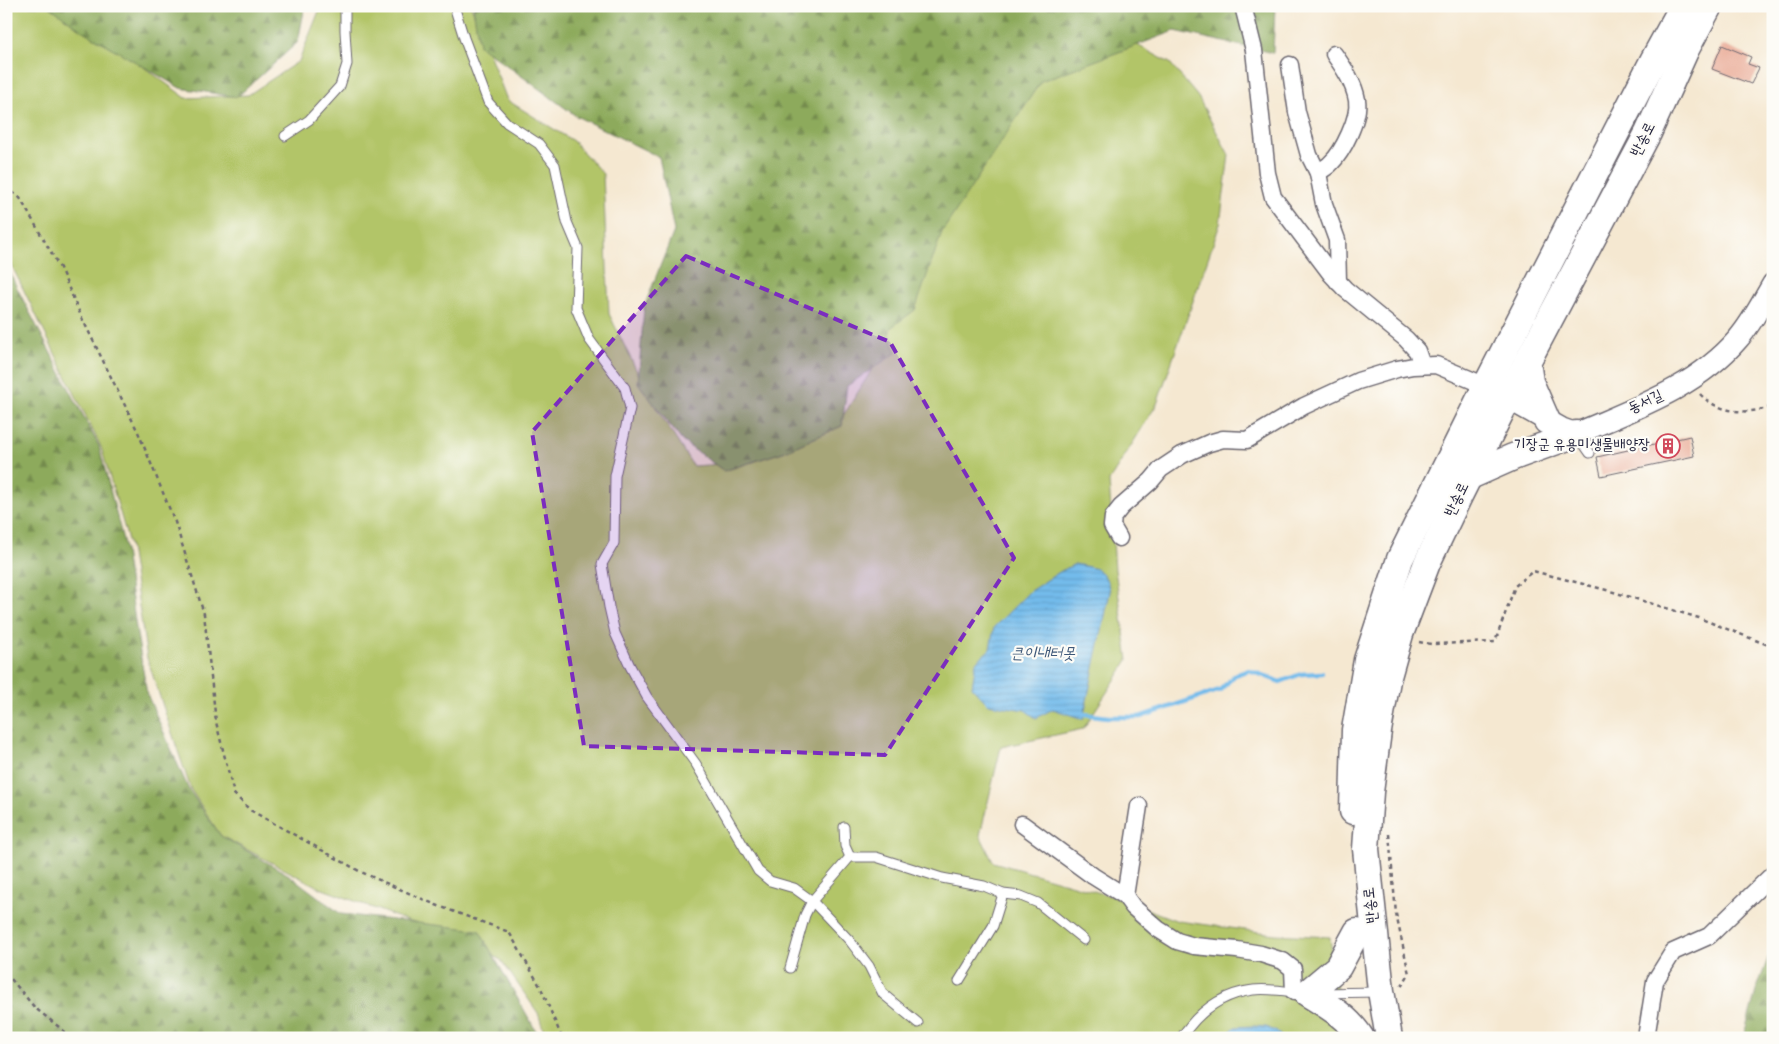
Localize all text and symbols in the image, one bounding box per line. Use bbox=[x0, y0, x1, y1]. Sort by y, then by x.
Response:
street label: 반송로 bbox=[1628, 120, 1660, 160]
street label: 동서길 bbox=[1626, 387, 1666, 419]
building icon: 기장군 유용미생물배양장 bbox=[1655, 433, 1681, 459]
place label: 기장군 유용미생물배양장 bbox=[1514, 437, 1650, 455]
street label: 반송로 bbox=[1442, 480, 1474, 520]
water label: 큰이내터못 bbox=[1011, 646, 1075, 665]
street label: 반송로 bbox=[1361, 886, 1383, 924]

